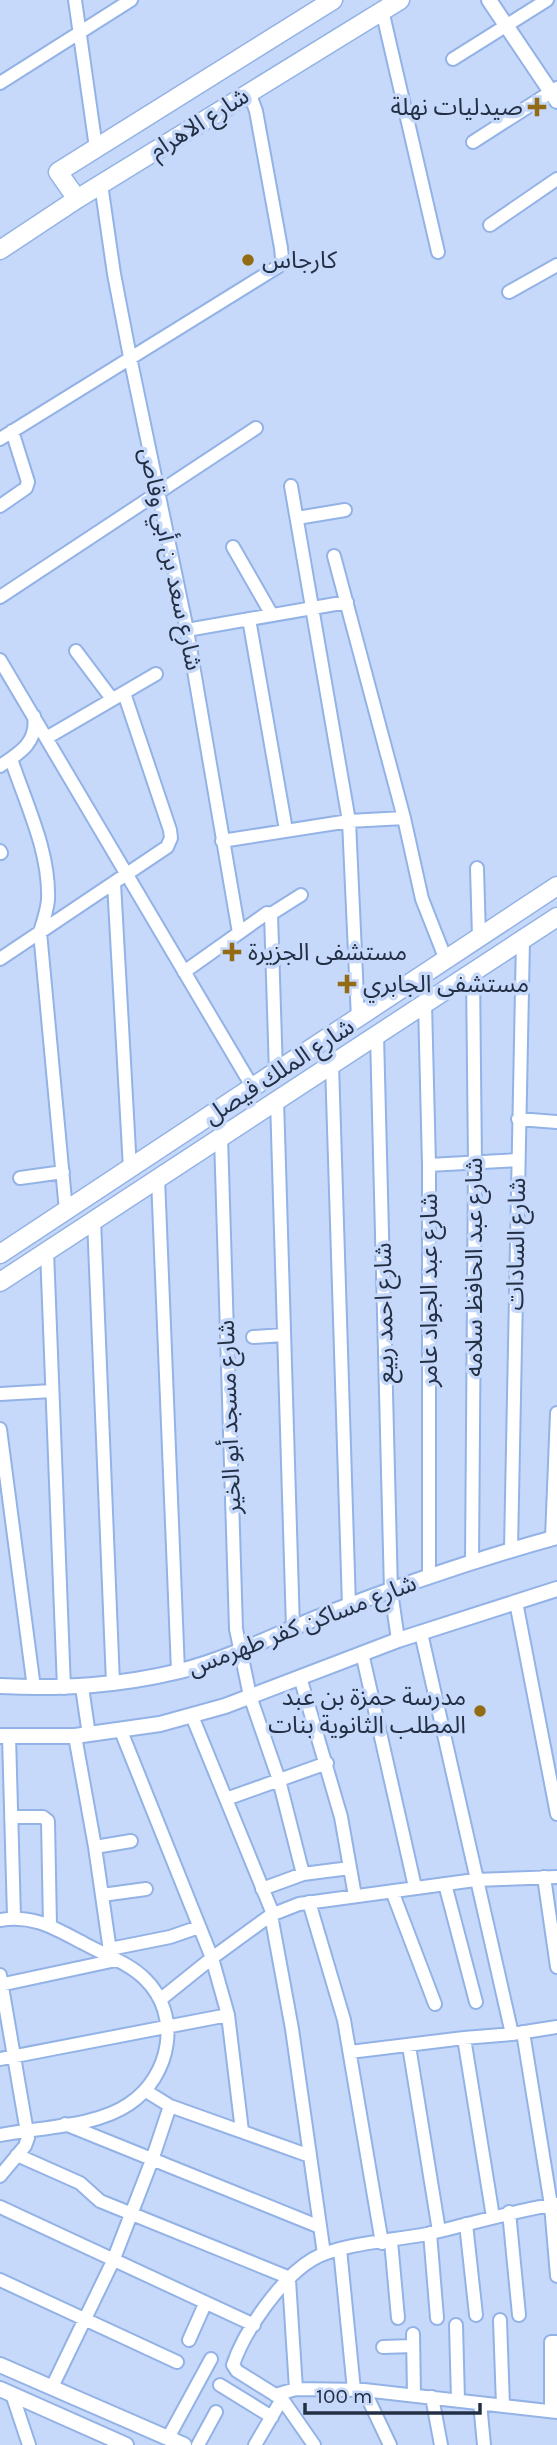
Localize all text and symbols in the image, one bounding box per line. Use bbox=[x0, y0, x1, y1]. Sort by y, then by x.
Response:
street label: شارع الاهرام bbox=[144, 81, 256, 168]
place label: صيدليات نهلة bbox=[390, 93, 523, 121]
marker: صيدليات نهلة bbox=[529, 99, 545, 115]
place label: كارجاس bbox=[262, 246, 338, 274]
marker: كارجاس bbox=[240, 252, 256, 268]
street label: شارع سعد بن أبي وقاص bbox=[129, 445, 210, 674]
place label: مستشفى الجزيرة bbox=[248, 938, 407, 966]
marker: مستشفى الجزيرة bbox=[222, 942, 242, 962]
place label: مستشفى الجابري bbox=[363, 970, 529, 1003]
marker: مستشفى الجابري bbox=[337, 974, 357, 994]
street label: شارع الملك فيصل bbox=[199, 1012, 361, 1132]
street label: شارع عبد الحافظ سلامه bbox=[460, 1157, 491, 1377]
street label: شارع السادات bbox=[501, 1177, 534, 1311]
street label: شارع عبد الجواد عامر bbox=[415, 1193, 446, 1388]
street label: شارع احمد ربيع bbox=[369, 1242, 402, 1384]
street label: شارع مسجد أبو الخير bbox=[210, 1319, 249, 1516]
street label: شارع مساكن كفر طهرمس bbox=[184, 1568, 421, 1684]
place label: مدرسة حمزة بن عبد المطلب الثانوية بنات bbox=[268, 1683, 466, 1739]
marker: مدرسة حمزة بن عبد المطلب الثانوية بنات bbox=[472, 1703, 488, 1719]
scale bar bbox=[305, 2372, 480, 2416]
text: 100 m bbox=[316, 2384, 373, 2408]

